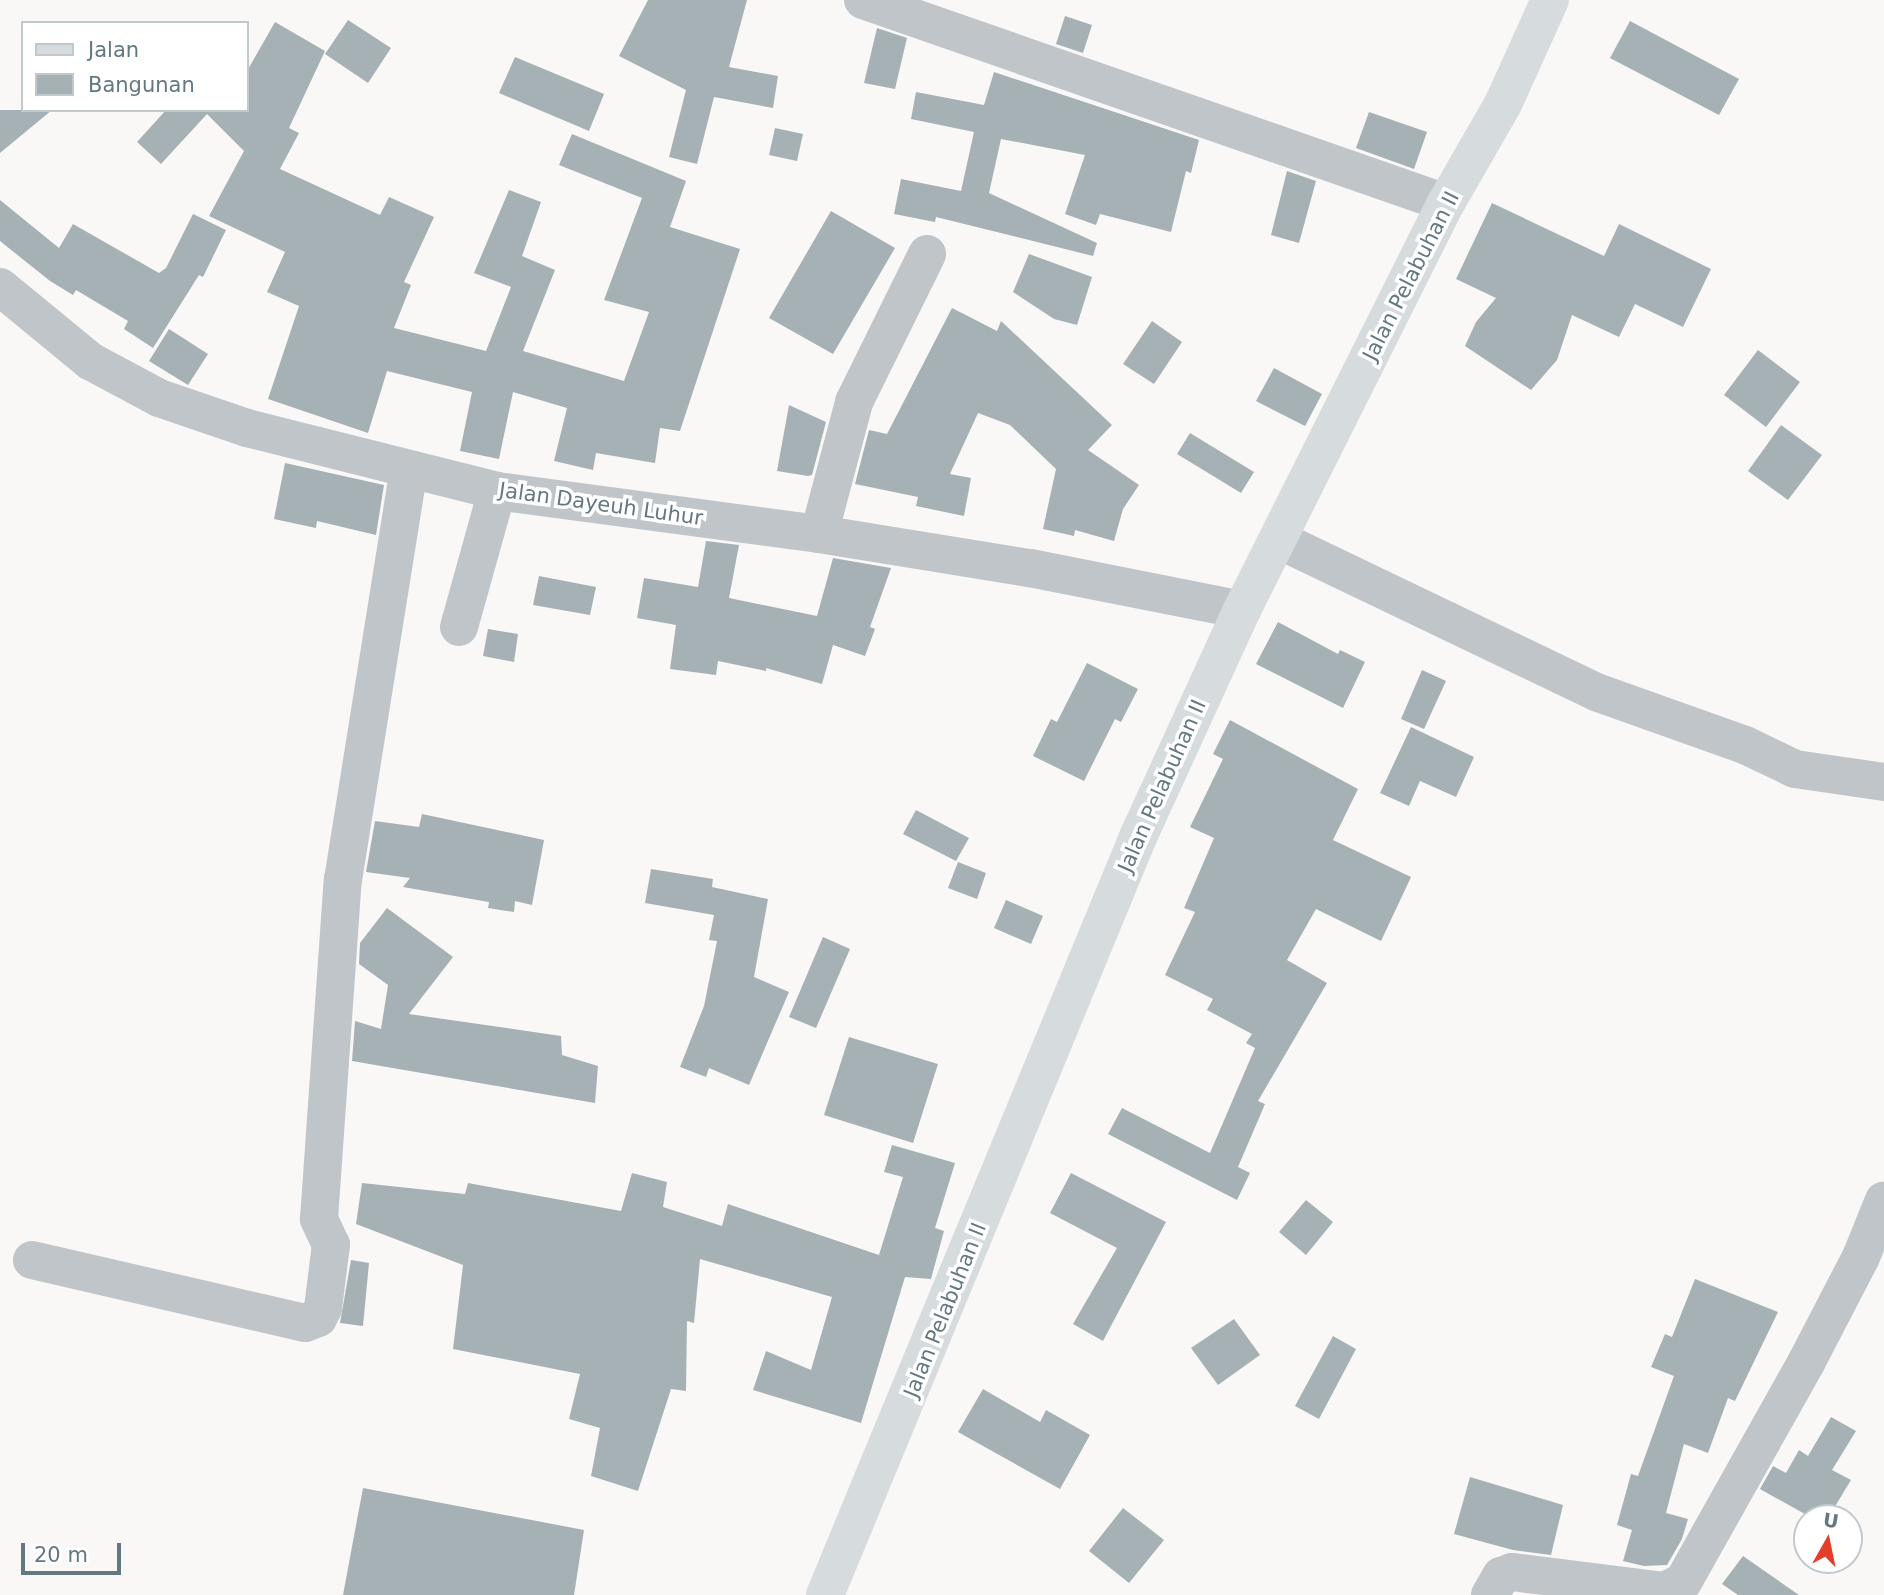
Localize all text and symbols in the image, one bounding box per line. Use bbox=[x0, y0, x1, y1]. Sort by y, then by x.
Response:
legend bbox=[21, 21, 248, 112]
text: Jalan bbox=[88, 38, 139, 62]
text: Bangunan bbox=[88, 73, 195, 97]
street label: Jalan Pelabuhan II bbox=[1357, 187, 1465, 365]
street label: Jalan Dayeuh Luhur bbox=[498, 477, 704, 531]
street label: Jalan Pelabuhan II bbox=[1113, 696, 1211, 876]
street label: Jalan Pelabuhan II bbox=[898, 1219, 992, 1401]
north arrow bbox=[1793, 1504, 1863, 1574]
text: U bbox=[1822, 1508, 1840, 1532]
scale bar bbox=[24, 1528, 124, 1572]
text: 20 m bbox=[34, 1543, 88, 1567]

